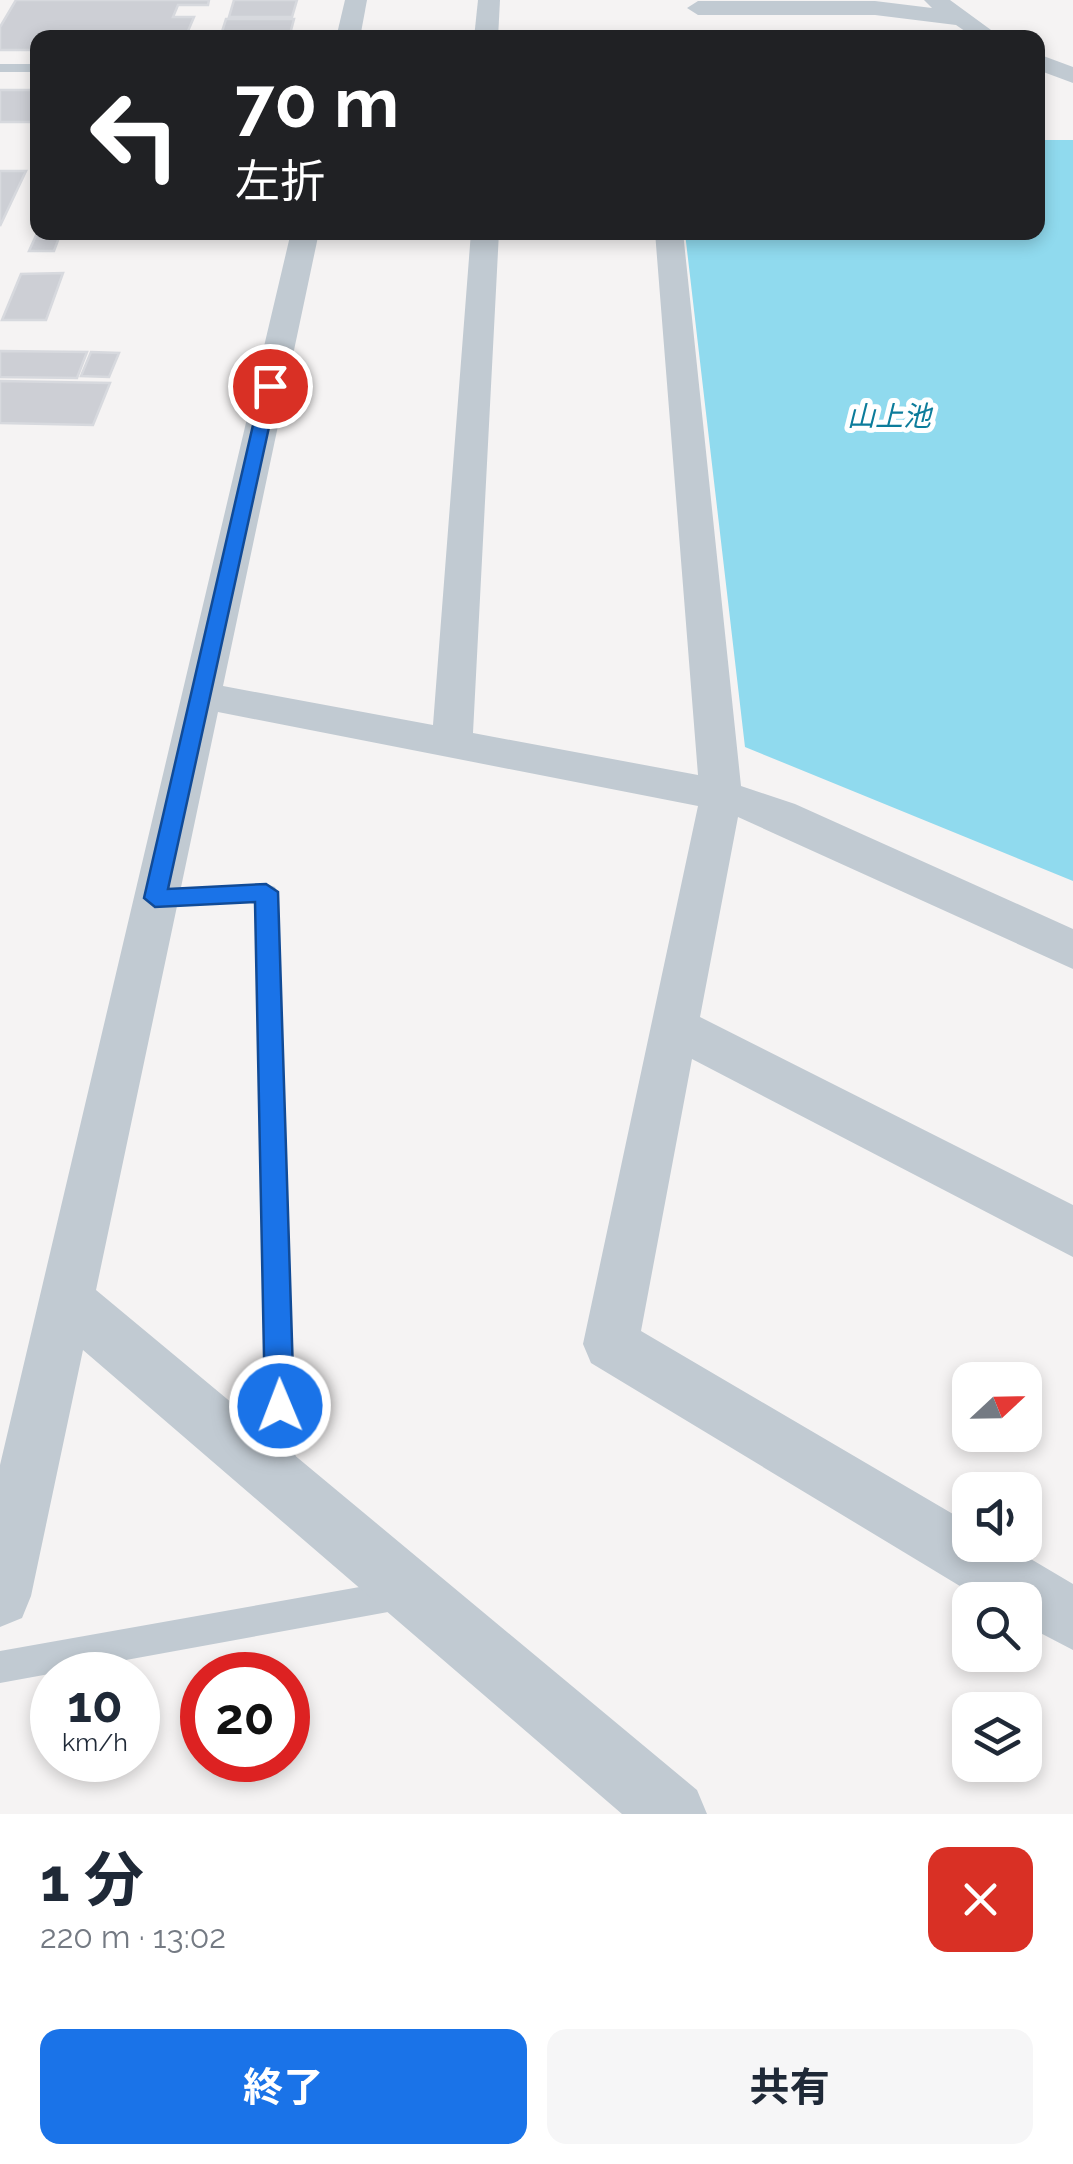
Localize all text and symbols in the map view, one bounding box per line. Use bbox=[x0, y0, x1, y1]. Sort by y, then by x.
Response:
text: 70 m bbox=[235, 61, 399, 143]
icon: left bbox=[70, 70, 200, 200]
text: 左折 bbox=[235, 155, 325, 208]
pin bbox=[228, 344, 313, 429]
icon: arrive bbox=[243, 359, 298, 414]
water label: 山上池 bbox=[847, 400, 934, 433]
position arrow bbox=[228, 1354, 332, 1458]
north arrow bbox=[952, 1362, 1042, 1452]
map controls bbox=[952, 1362, 1042, 1782]
button: sound bbox=[952, 1472, 1042, 1562]
button: search bbox=[952, 1582, 1042, 1672]
speed limit sign: 20 bbox=[180, 1652, 310, 1782]
text: 10 bbox=[67, 1675, 123, 1734]
button: layers bbox=[952, 1692, 1042, 1782]
text: km/h bbox=[62, 1727, 128, 1757]
text: 1 分 bbox=[40, 1845, 144, 1915]
button: close bbox=[928, 1847, 1033, 1952]
text: 220 m · 13:02 bbox=[40, 1918, 226, 1955]
button: 終了 bbox=[40, 2029, 527, 2144]
button: 共有 bbox=[547, 2029, 1033, 2144]

